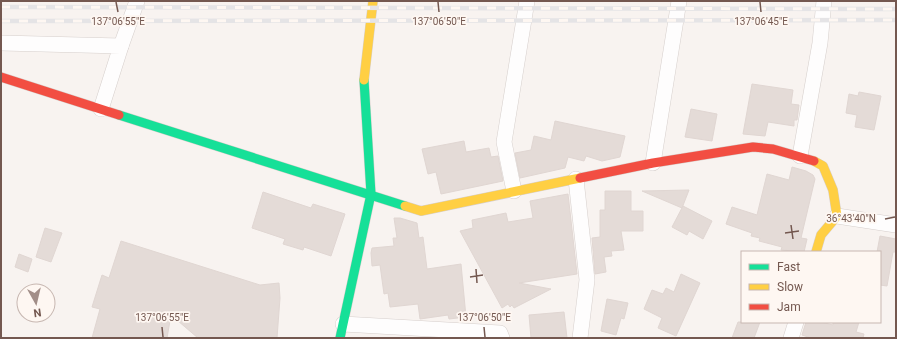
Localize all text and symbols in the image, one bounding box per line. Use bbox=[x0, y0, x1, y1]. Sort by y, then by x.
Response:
text: 137°06'55"E bbox=[91, 16, 145, 27]
text: 137°06'50"E bbox=[412, 16, 466, 27]
text: 137°06'45"E bbox=[734, 16, 788, 27]
text: 36°43'40"N bbox=[826, 213, 876, 224]
legend bbox=[741, 251, 881, 323]
text: Fast bbox=[777, 260, 800, 274]
text: Slow bbox=[777, 280, 803, 294]
north arrow bbox=[16, 283, 56, 323]
text: Jam bbox=[777, 300, 801, 314]
text: N bbox=[32, 305, 42, 319]
text: 137°06'55"E bbox=[135, 312, 189, 323]
text: 137°06'50"E bbox=[457, 312, 511, 323]

